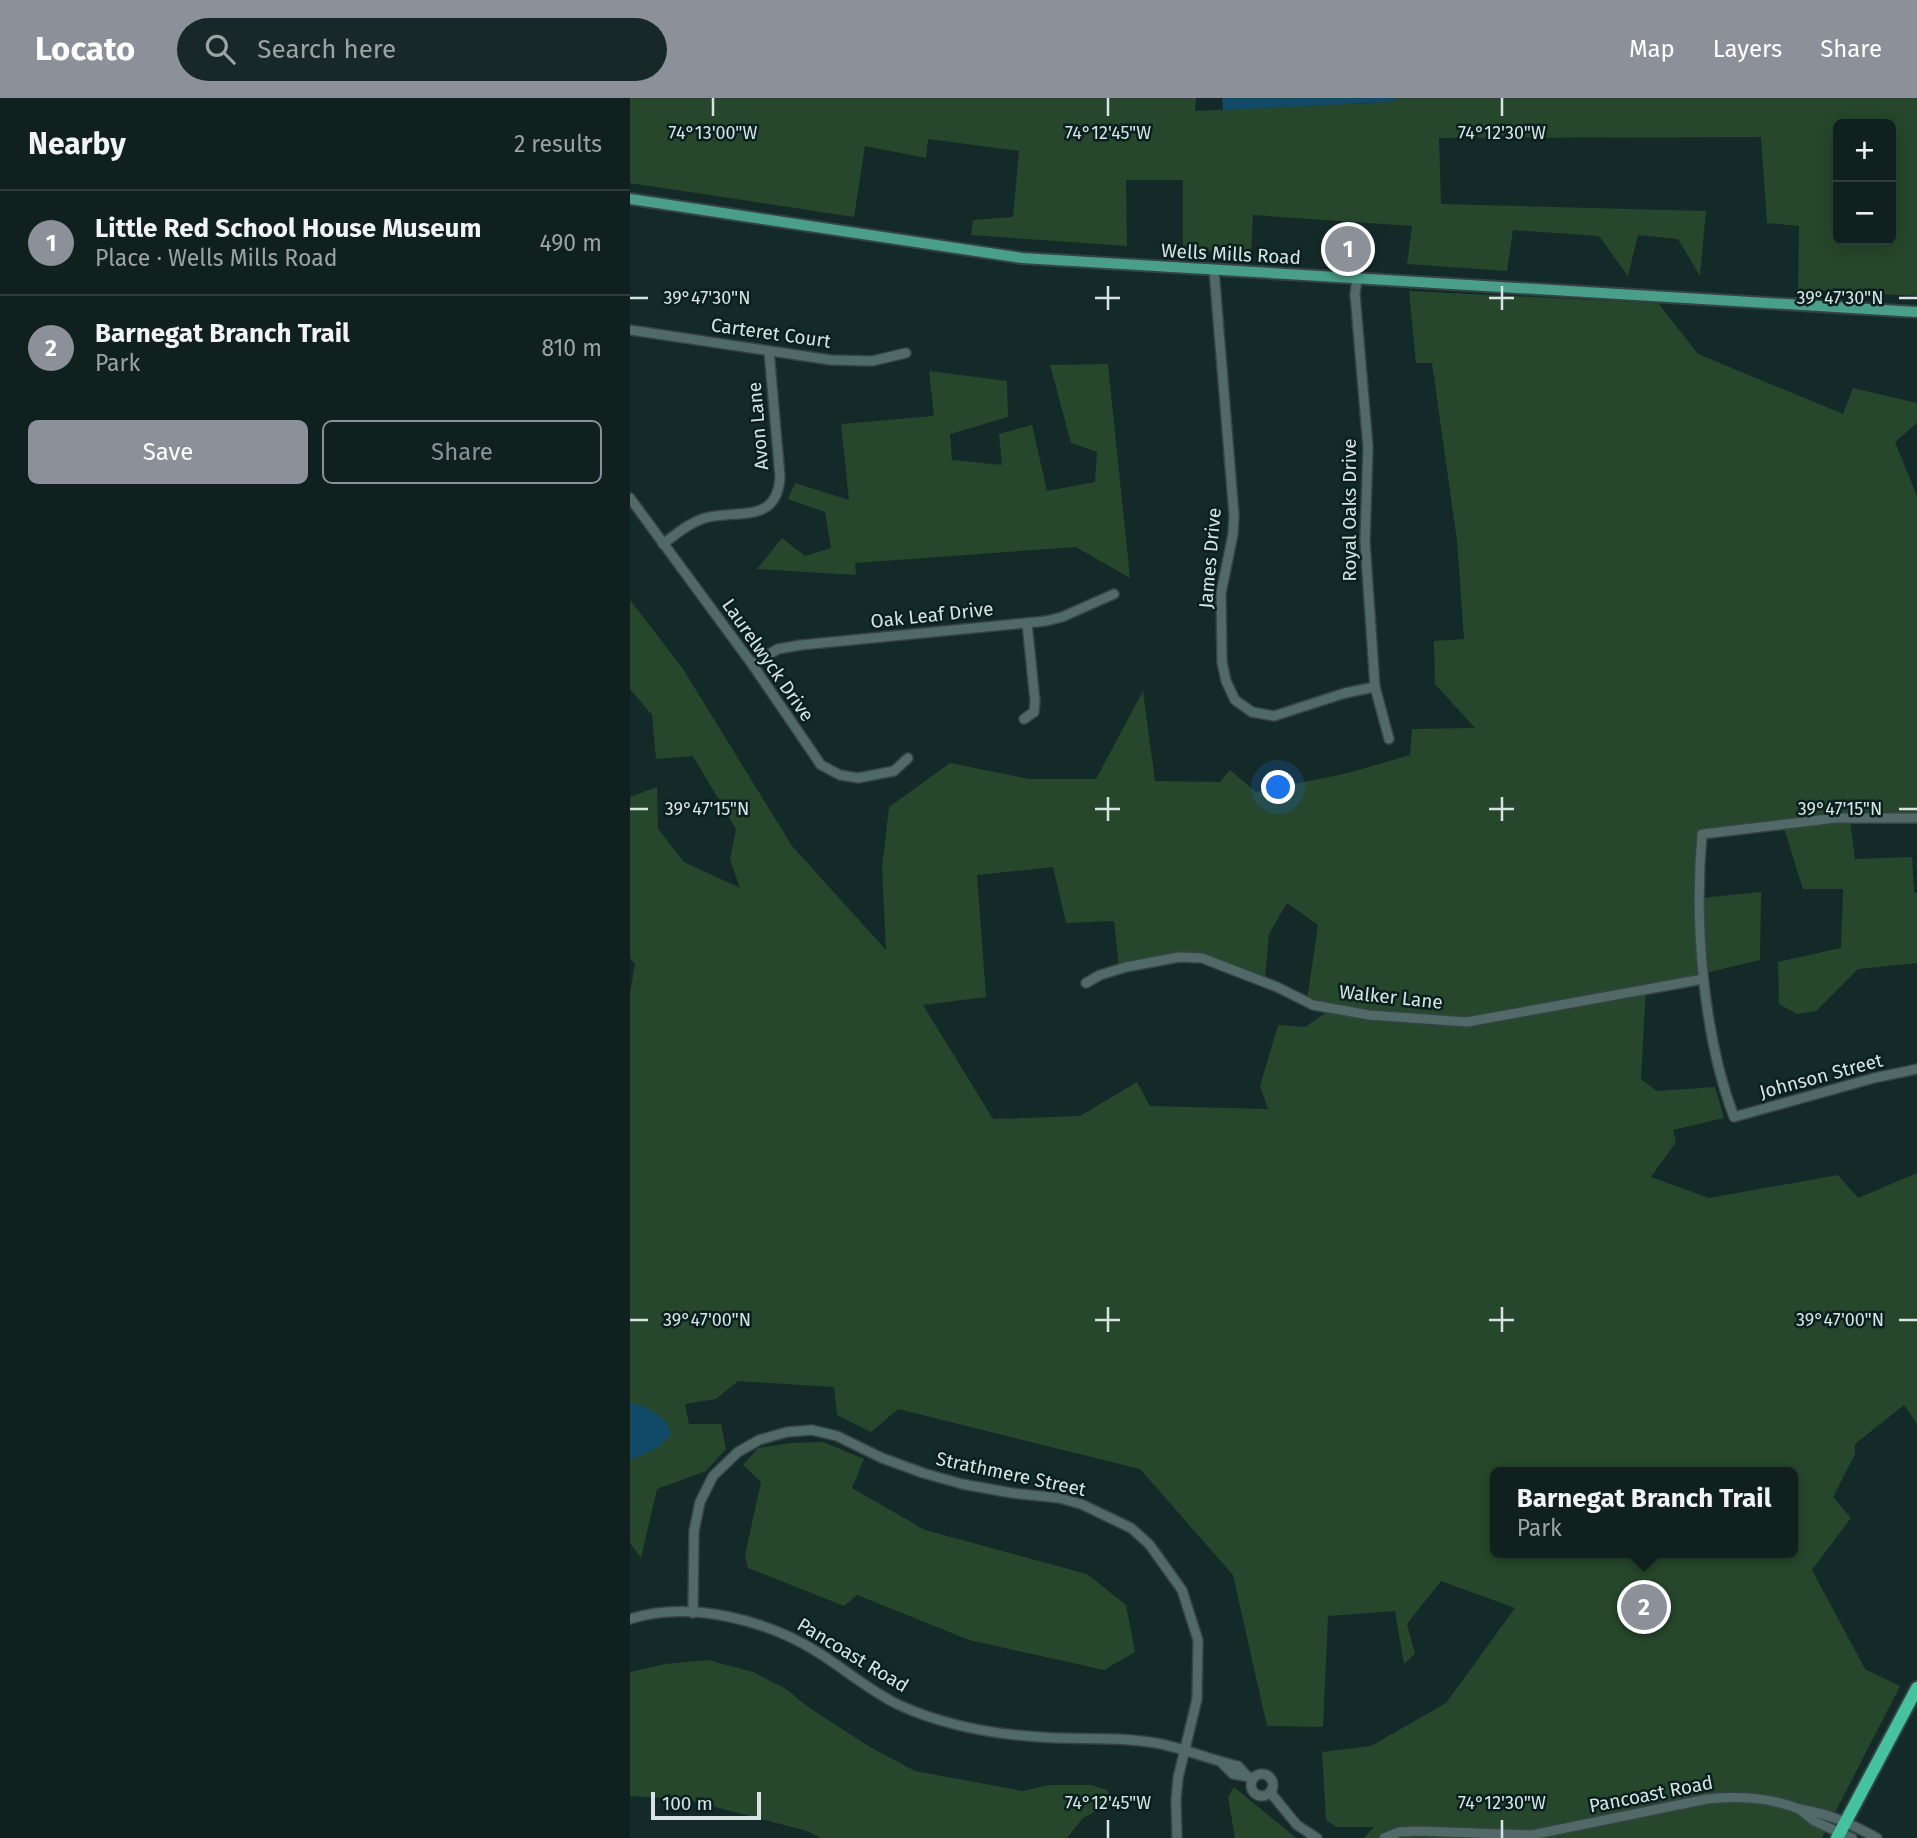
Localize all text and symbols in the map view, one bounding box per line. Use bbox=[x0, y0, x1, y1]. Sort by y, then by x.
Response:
search box bbox=[177, 18, 667, 81]
text: Locato bbox=[35, 29, 135, 69]
icon: search bbox=[201, 30, 239, 68]
text: Search here bbox=[257, 34, 396, 65]
text: Map bbox=[1629, 35, 1675, 63]
text: Layers bbox=[1713, 35, 1782, 63]
text: Share bbox=[1820, 35, 1882, 63]
map controls bbox=[1833, 119, 1896, 245]
button: + bbox=[1833, 119, 1896, 182]
text: 74°13'00"W bbox=[669, 122, 758, 144]
text: 74°12'45"W bbox=[1065, 122, 1151, 144]
text: 74°12'30"W bbox=[1458, 122, 1546, 144]
text: Nearby bbox=[28, 126, 126, 162]
text: 2 results bbox=[514, 130, 602, 158]
button: − bbox=[1833, 182, 1896, 245]
text: Little Red School House Museum bbox=[95, 213, 481, 244]
pin: 1 bbox=[1325, 223, 1371, 275]
text: 1 bbox=[46, 229, 56, 257]
text: 490 m bbox=[540, 229, 602, 257]
street label: Wells Mills Road bbox=[1161, 239, 1301, 269]
text: Place · Wells Mills Road bbox=[95, 244, 337, 272]
text: 39°47'30"N bbox=[663, 287, 751, 309]
text: 39°47'30"N bbox=[1796, 287, 1884, 309]
street label: Carteret Court bbox=[710, 313, 832, 353]
text: Barnegat Branch Trail bbox=[95, 318, 350, 349]
text: 2 bbox=[45, 334, 57, 362]
text: 810 m bbox=[541, 334, 602, 362]
text: Park bbox=[95, 349, 140, 377]
street label: Avon Lane bbox=[743, 381, 773, 471]
button: Save bbox=[28, 420, 308, 484]
button: Share bbox=[322, 420, 602, 484]
street label: Royal Oaks Drive bbox=[1338, 438, 1361, 582]
street label: James Drive bbox=[1194, 507, 1226, 609]
street label: Laurelwyck Drive bbox=[717, 594, 819, 726]
street label: Oak Leaf Drive bbox=[869, 597, 995, 633]
your location bbox=[1261, 770, 1295, 804]
text: 39°47'15"N bbox=[665, 798, 749, 820]
text: 39°47'15"N bbox=[1798, 798, 1882, 820]
street label: Walker Lane bbox=[1338, 980, 1444, 1014]
street label: Johnson Street bbox=[1757, 1048, 1885, 1104]
text: 39°47'00"N bbox=[663, 1309, 751, 1331]
text: 39°47'00"N bbox=[1796, 1309, 1884, 1331]
street label: Strathmere Street bbox=[934, 1447, 1088, 1501]
popup bbox=[1490, 1467, 1798, 1558]
text: Barnegat Branch Trail bbox=[1517, 1483, 1771, 1514]
text: Park bbox=[1517, 1514, 1562, 1542]
pin: 2 bbox=[1621, 1581, 1667, 1633]
street label: Pancoast Road bbox=[793, 1613, 913, 1697]
street label: Pancoast Road bbox=[1587, 1771, 1715, 1817]
scale bar bbox=[651, 1789, 761, 1821]
text: 100 m bbox=[662, 1792, 713, 1815]
text: 74°12'45"W bbox=[1065, 1792, 1151, 1814]
text: 74°12'30"W bbox=[1458, 1792, 1546, 1814]

